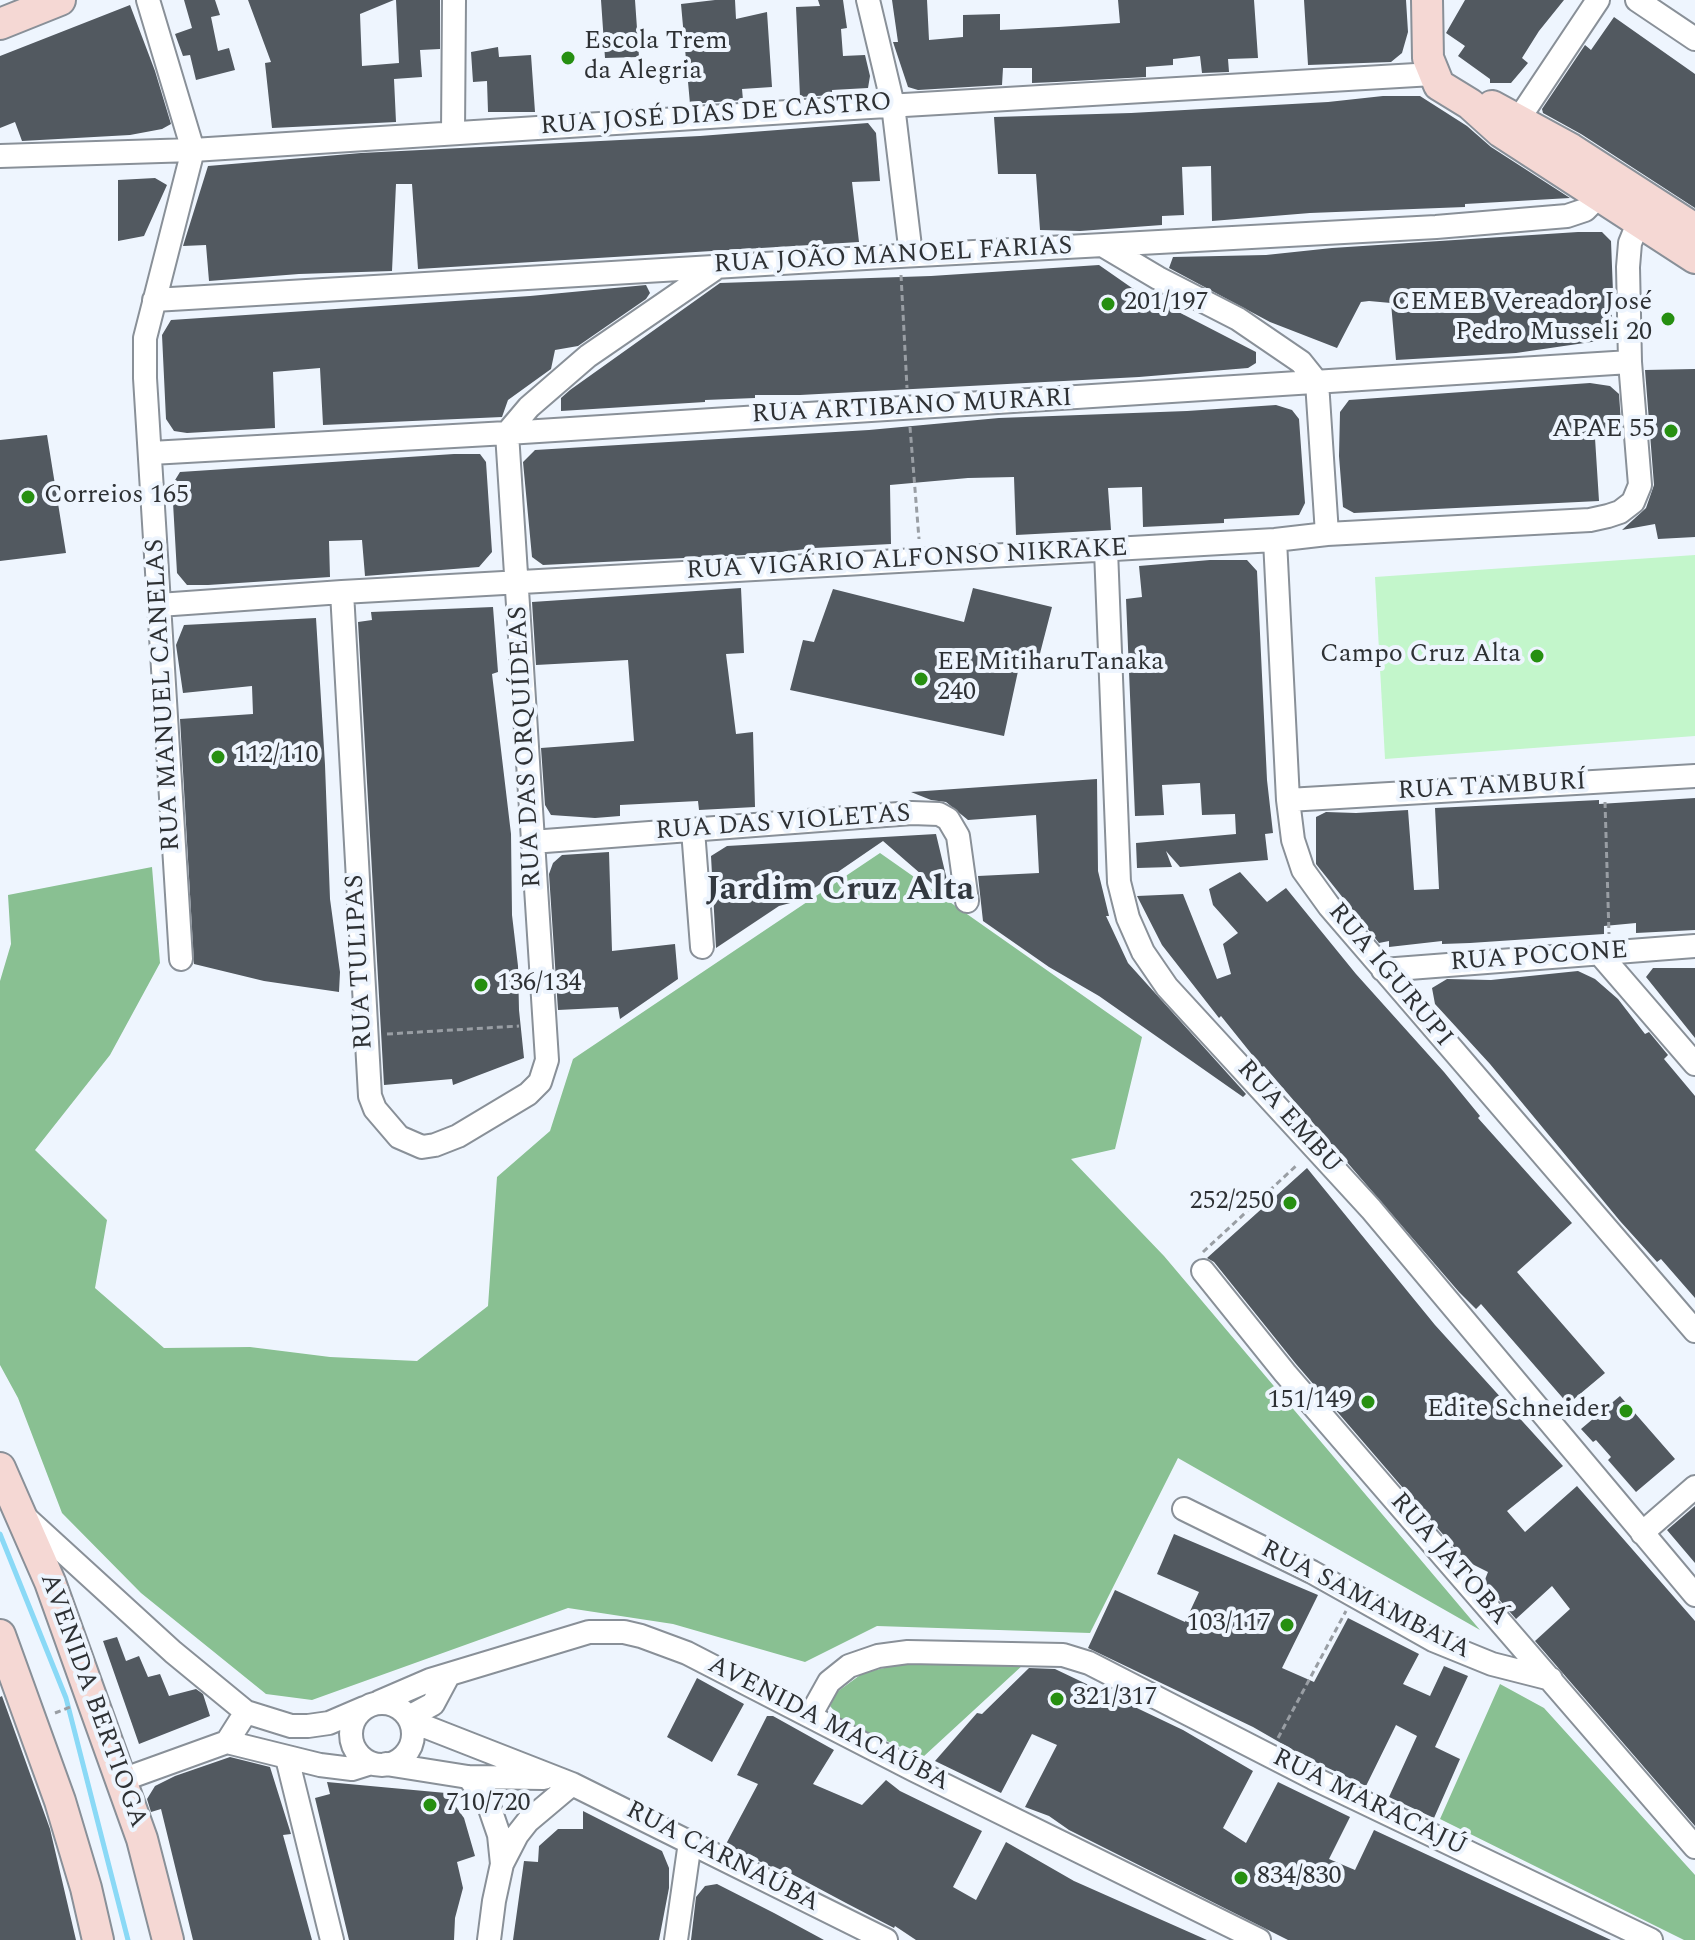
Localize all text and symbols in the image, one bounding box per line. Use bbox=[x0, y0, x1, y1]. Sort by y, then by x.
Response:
place label: Escola Trem da Alegria bbox=[584, 27, 728, 88]
marker: Escola Trem da Alegria bbox=[559, 49, 577, 67]
street label: RUA JOSÉ DIAS DE CASTRO bbox=[539, 88, 893, 144]
street label: RUA JOÃO MANOEL FARIAS bbox=[713, 232, 1073, 282]
place label: 201/197 bbox=[1124, 288, 1208, 320]
place label: CEMEB Vereador José Pedro Musseli 20 bbox=[1392, 288, 1652, 350]
marker: 201/197 bbox=[1099, 295, 1117, 313]
marker: CEMEB Vereador José Pedro Musseli 20 bbox=[1659, 310, 1677, 328]
street label: RUA ARTIBANO MURARI bbox=[751, 384, 1073, 432]
place label: APAE 55 bbox=[1552, 415, 1655, 447]
marker: APAE 55 bbox=[1662, 422, 1680, 440]
place label: Correios 165 bbox=[44, 481, 189, 513]
marker: Correios 165 bbox=[19, 488, 37, 506]
street label: RUA VIGÁRIO ALFONSO NIKRAKE bbox=[685, 534, 1129, 588]
street label: RUA MANUEL CANELAS bbox=[141, 538, 189, 852]
street label: RUA DAS ORQUÍDEAS bbox=[504, 605, 550, 889]
place label: Campo Cruz Alta bbox=[1320, 640, 1521, 672]
marker: Campo Cruz Alta bbox=[1528, 647, 1546, 665]
place label: EE MitiharuTanaka 240 bbox=[937, 648, 1164, 710]
marker: EE MitiharuTanaka 240 bbox=[912, 670, 930, 688]
place label: 112/110 bbox=[234, 741, 318, 773]
marker: 112/110 bbox=[209, 748, 227, 766]
street label: RUA TAMBURÍ bbox=[1397, 767, 1587, 809]
street label: RUA DAS VIOLETAS bbox=[655, 800, 911, 848]
district label: Jardim Cruz Alta bbox=[706, 872, 974, 912]
street label: RUA TULIPAS bbox=[341, 874, 381, 1050]
street label: RUA IGURUPI bbox=[1320, 898, 1458, 1054]
street label: RUA POCONE bbox=[1449, 936, 1629, 980]
place label: 136/134 bbox=[497, 969, 581, 1001]
marker: 136/134 bbox=[472, 976, 490, 994]
street label: RUA EMBU bbox=[1229, 1055, 1347, 1181]
place label: 252/250 bbox=[1190, 1187, 1274, 1219]
marker: 252/250 bbox=[1281, 1194, 1299, 1212]
place label: 151/149 bbox=[1268, 1386, 1352, 1418]
marker: 151/149 bbox=[1359, 1393, 1377, 1411]
place label: Edite Schneider bbox=[1427, 1395, 1610, 1427]
marker: Edite Schneider bbox=[1617, 1402, 1635, 1420]
street label: RUA JATOBÁ bbox=[1382, 1487, 1514, 1633]
street label: RUA SAMAMBAIA bbox=[1255, 1535, 1475, 1667]
street label: AVENIDA BERTIOGA bbox=[31, 1570, 153, 1832]
place label: 103/117 bbox=[1187, 1609, 1271, 1641]
marker: 103/117 bbox=[1278, 1616, 1296, 1634]
street label: AVENIDA MACAÚBA bbox=[702, 1650, 954, 1800]
place label: 321/317 bbox=[1073, 1683, 1157, 1715]
marker: 321/317 bbox=[1048, 1690, 1066, 1708]
street label: RUA MARACAJÚ bbox=[1267, 1744, 1471, 1864]
place label: 710/720 bbox=[446, 1789, 530, 1821]
marker: 710/720 bbox=[421, 1796, 439, 1814]
street label: RUA CARNAÚBA bbox=[620, 1796, 824, 1920]
place label: 834/830 bbox=[1257, 1862, 1341, 1894]
marker: 834/830 bbox=[1232, 1869, 1250, 1887]

